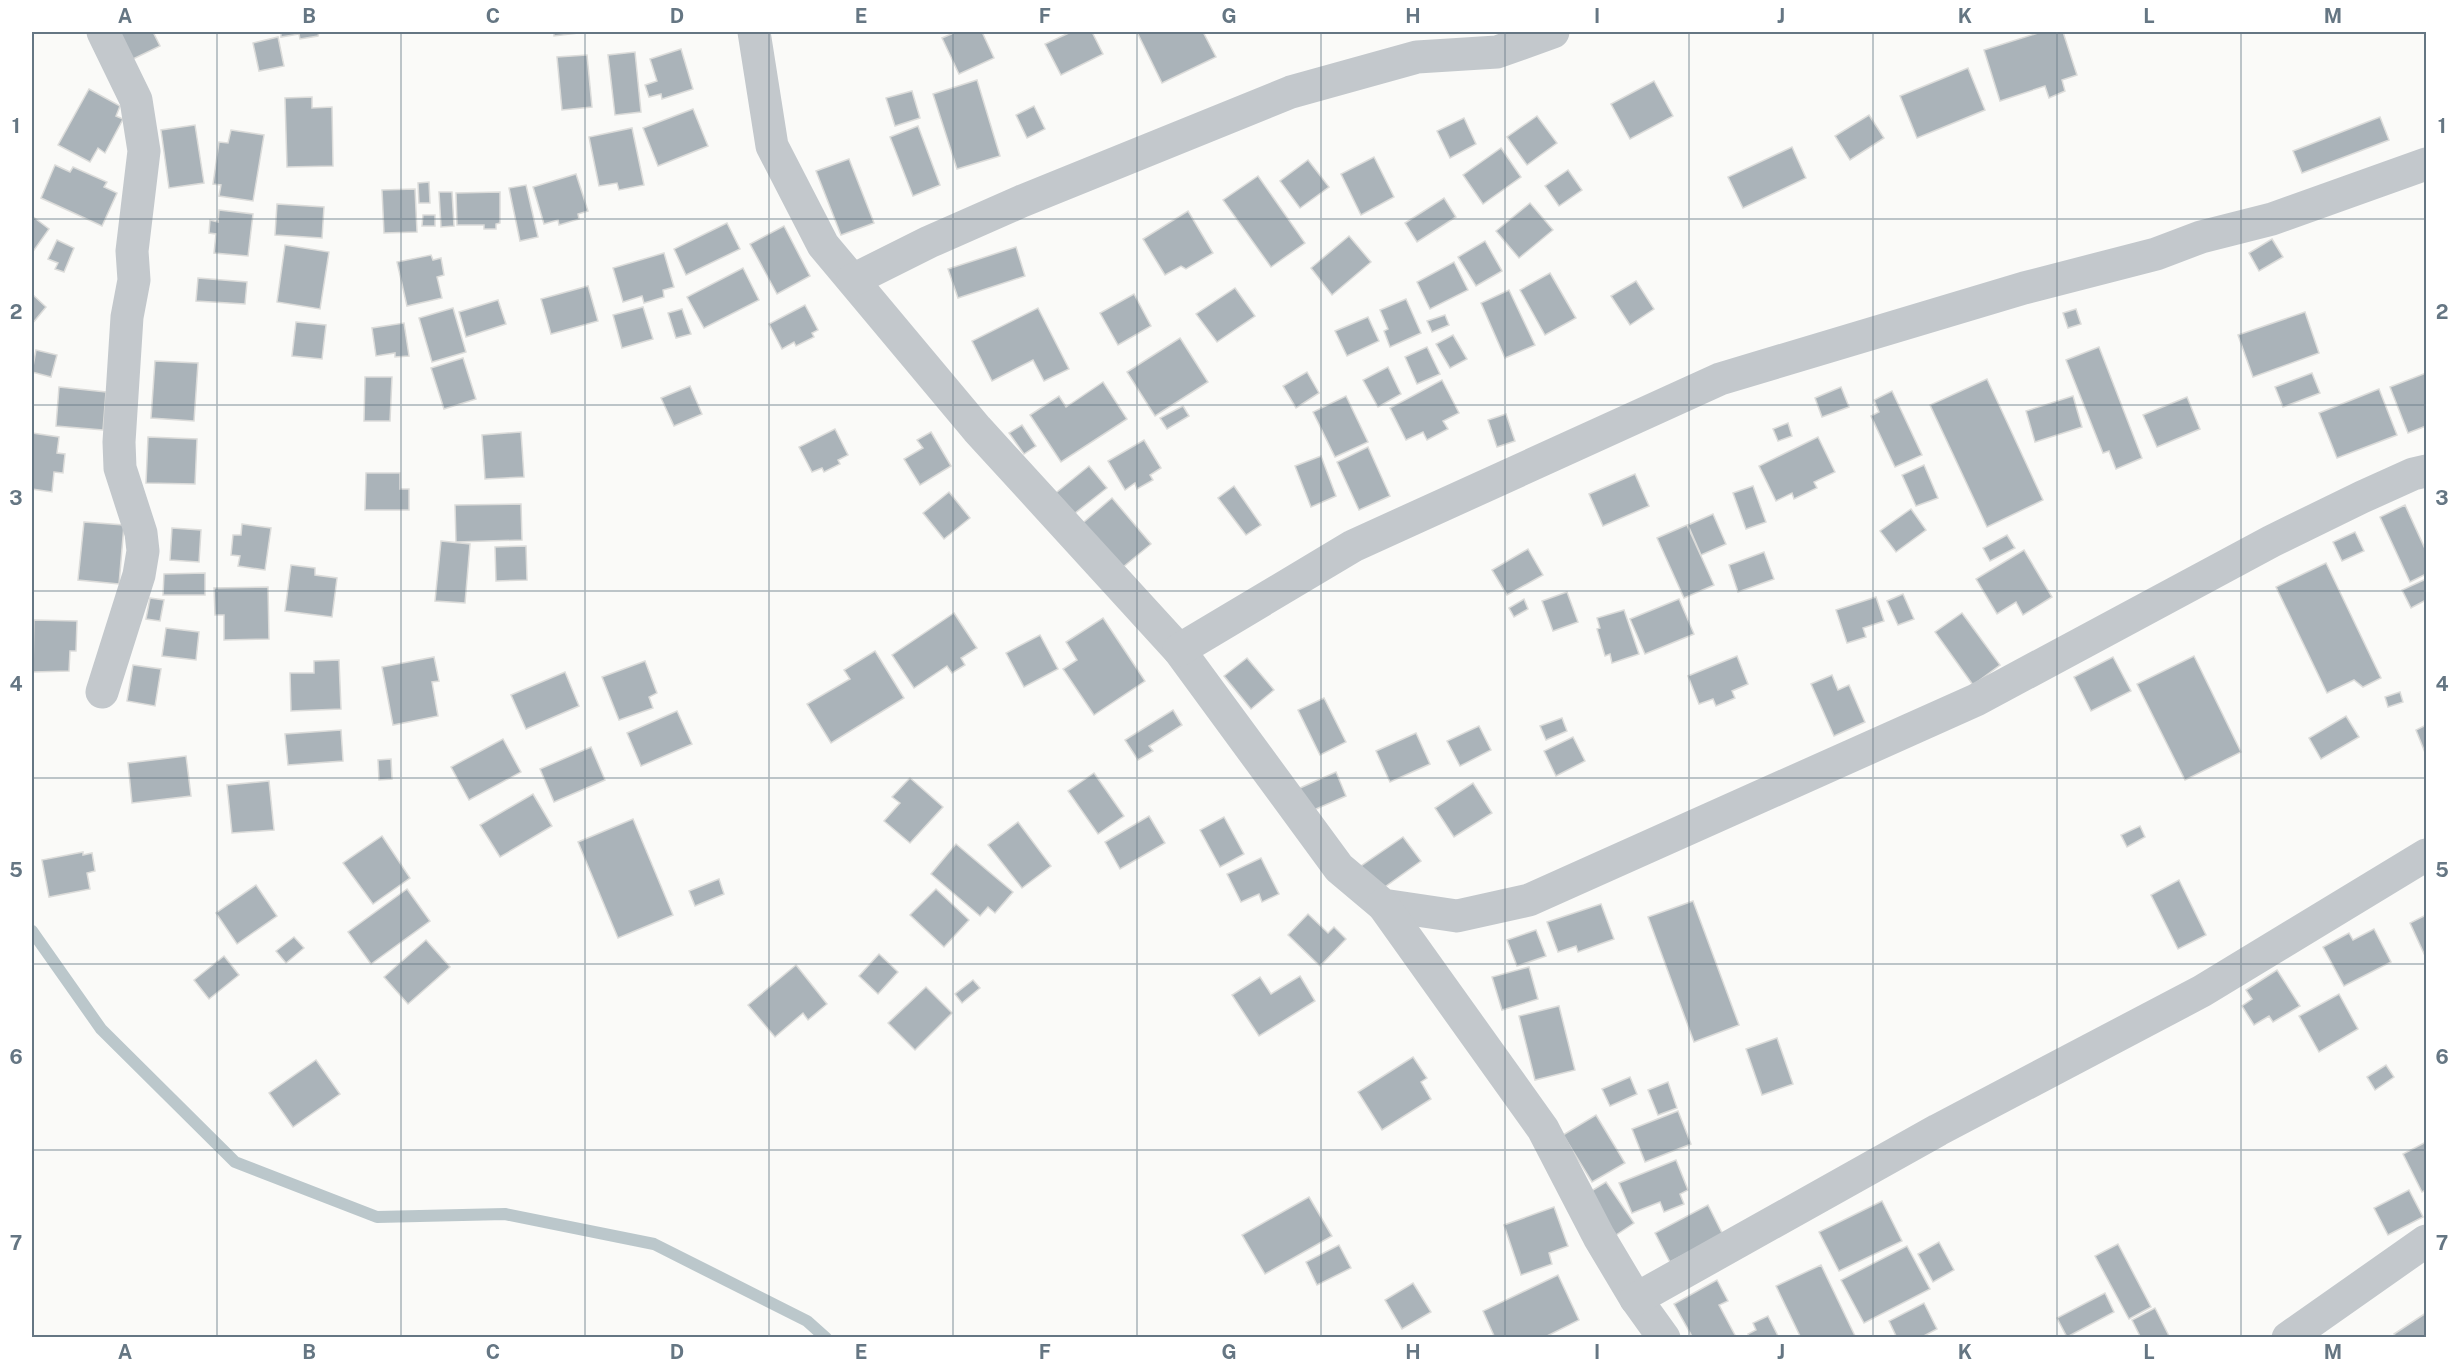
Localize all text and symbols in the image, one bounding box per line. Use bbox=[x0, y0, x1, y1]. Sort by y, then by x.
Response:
text: A bbox=[118, 4, 132, 28]
text: B bbox=[302, 4, 316, 28]
text: C bbox=[486, 4, 500, 28]
text: D bbox=[670, 4, 684, 28]
text: E bbox=[855, 4, 867, 28]
text: F bbox=[1039, 4, 1051, 28]
text: G bbox=[1221, 4, 1237, 28]
text: H bbox=[1405, 4, 1421, 28]
text: I bbox=[1594, 4, 1600, 28]
text: J bbox=[1777, 4, 1785, 28]
text: K bbox=[1958, 4, 1972, 28]
text: L bbox=[2143, 4, 2155, 28]
text: M bbox=[2324, 4, 2342, 28]
text: 1 bbox=[12, 114, 20, 138]
text: 1 bbox=[2438, 114, 2446, 138]
text: 2 bbox=[10, 300, 22, 324]
text: 2 bbox=[2436, 300, 2448, 324]
text: 3 bbox=[9, 486, 23, 510]
text: 3 bbox=[2435, 486, 2449, 510]
text: 4 bbox=[9, 672, 23, 696]
text: 4 bbox=[2435, 672, 2449, 696]
text: 5 bbox=[9, 858, 23, 882]
text: 5 bbox=[2435, 858, 2449, 882]
text: 6 bbox=[9, 1045, 23, 1069]
text: 6 bbox=[2435, 1045, 2449, 1069]
text: 7 bbox=[10, 1231, 22, 1255]
text: 7 bbox=[2436, 1231, 2448, 1255]
text: A bbox=[118, 1340, 132, 1364]
text: B bbox=[302, 1340, 316, 1364]
text: C bbox=[486, 1340, 500, 1364]
text: D bbox=[670, 1340, 684, 1364]
text: E bbox=[855, 1340, 867, 1364]
text: F bbox=[1039, 1340, 1051, 1364]
text: G bbox=[1221, 1340, 1237, 1364]
text: H bbox=[1405, 1340, 1421, 1364]
text: I bbox=[1594, 1340, 1600, 1364]
text: J bbox=[1777, 1340, 1785, 1364]
text: K bbox=[1958, 1340, 1972, 1364]
text: L bbox=[2143, 1340, 2155, 1364]
text: M bbox=[2324, 1340, 2342, 1364]

